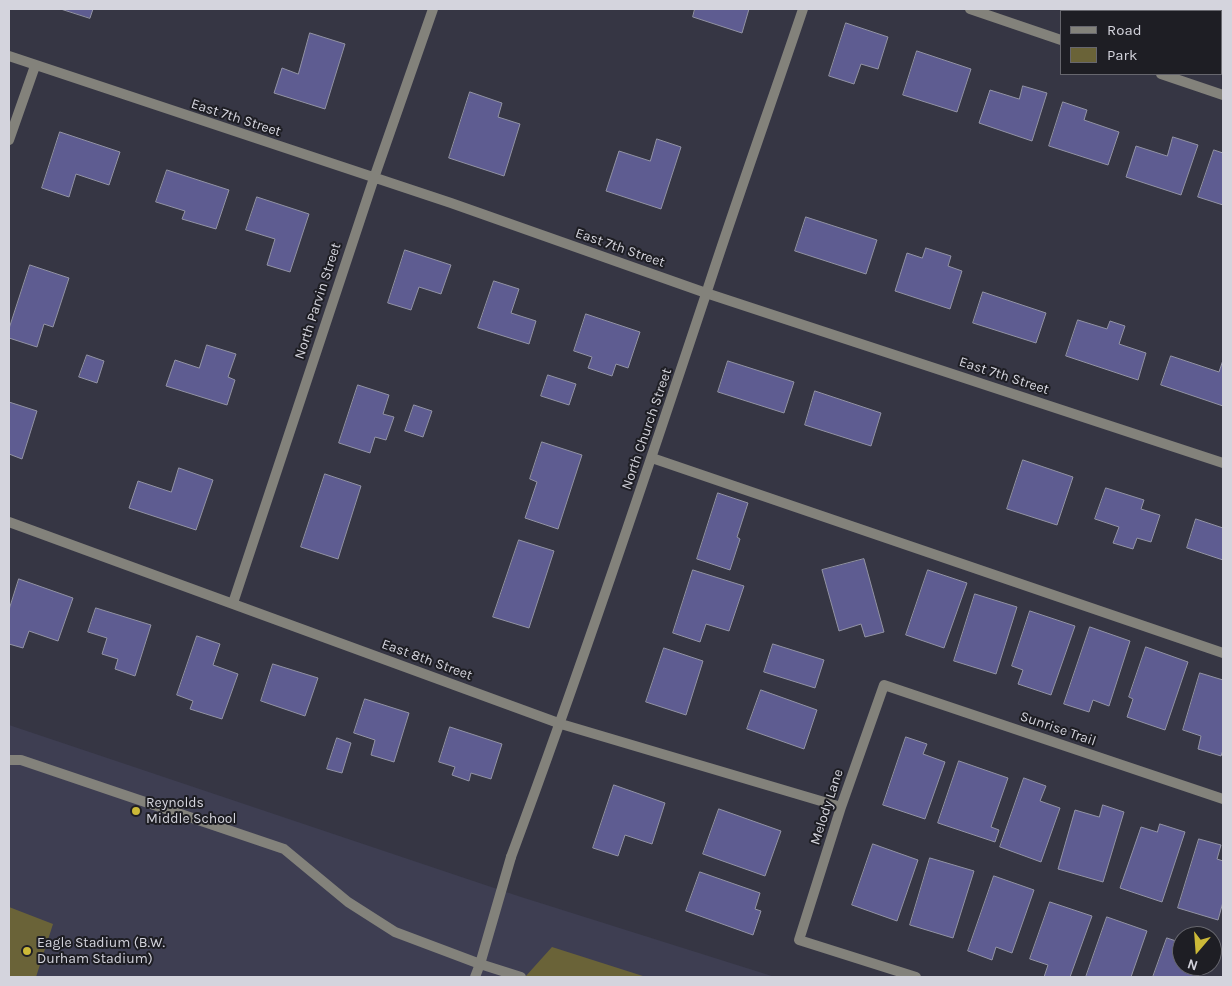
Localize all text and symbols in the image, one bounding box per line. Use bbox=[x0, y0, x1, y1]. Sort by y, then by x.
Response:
legend bbox=[1060, 10, 1222, 75]
text: Road bbox=[1107, 21, 1142, 39]
text: Park bbox=[1107, 46, 1137, 64]
street label: East 7th Street bbox=[189, 96, 283, 140]
street label: East 7th Street bbox=[573, 225, 667, 271]
street label: North Parvin Street bbox=[291, 241, 345, 361]
street label: East 7th Street bbox=[957, 354, 1051, 398]
street label: North Church Street bbox=[618, 366, 676, 492]
street label: East 8th Street bbox=[379, 636, 475, 684]
street label: Sunrise Trail bbox=[1018, 708, 1098, 750]
street label: Melody Lane bbox=[807, 767, 847, 847]
place label: Reynolds Middle School bbox=[146, 795, 236, 828]
marker: Reynolds Middle School bbox=[130, 805, 142, 817]
north arrow bbox=[1172, 926, 1222, 976]
place label: Eagle Stadium (B.W. Durham Stadium) bbox=[37, 935, 165, 968]
marker: Eagle Stadium (B.W. Durham Stadium) bbox=[21, 945, 33, 957]
text: N bbox=[1185, 955, 1200, 974]

